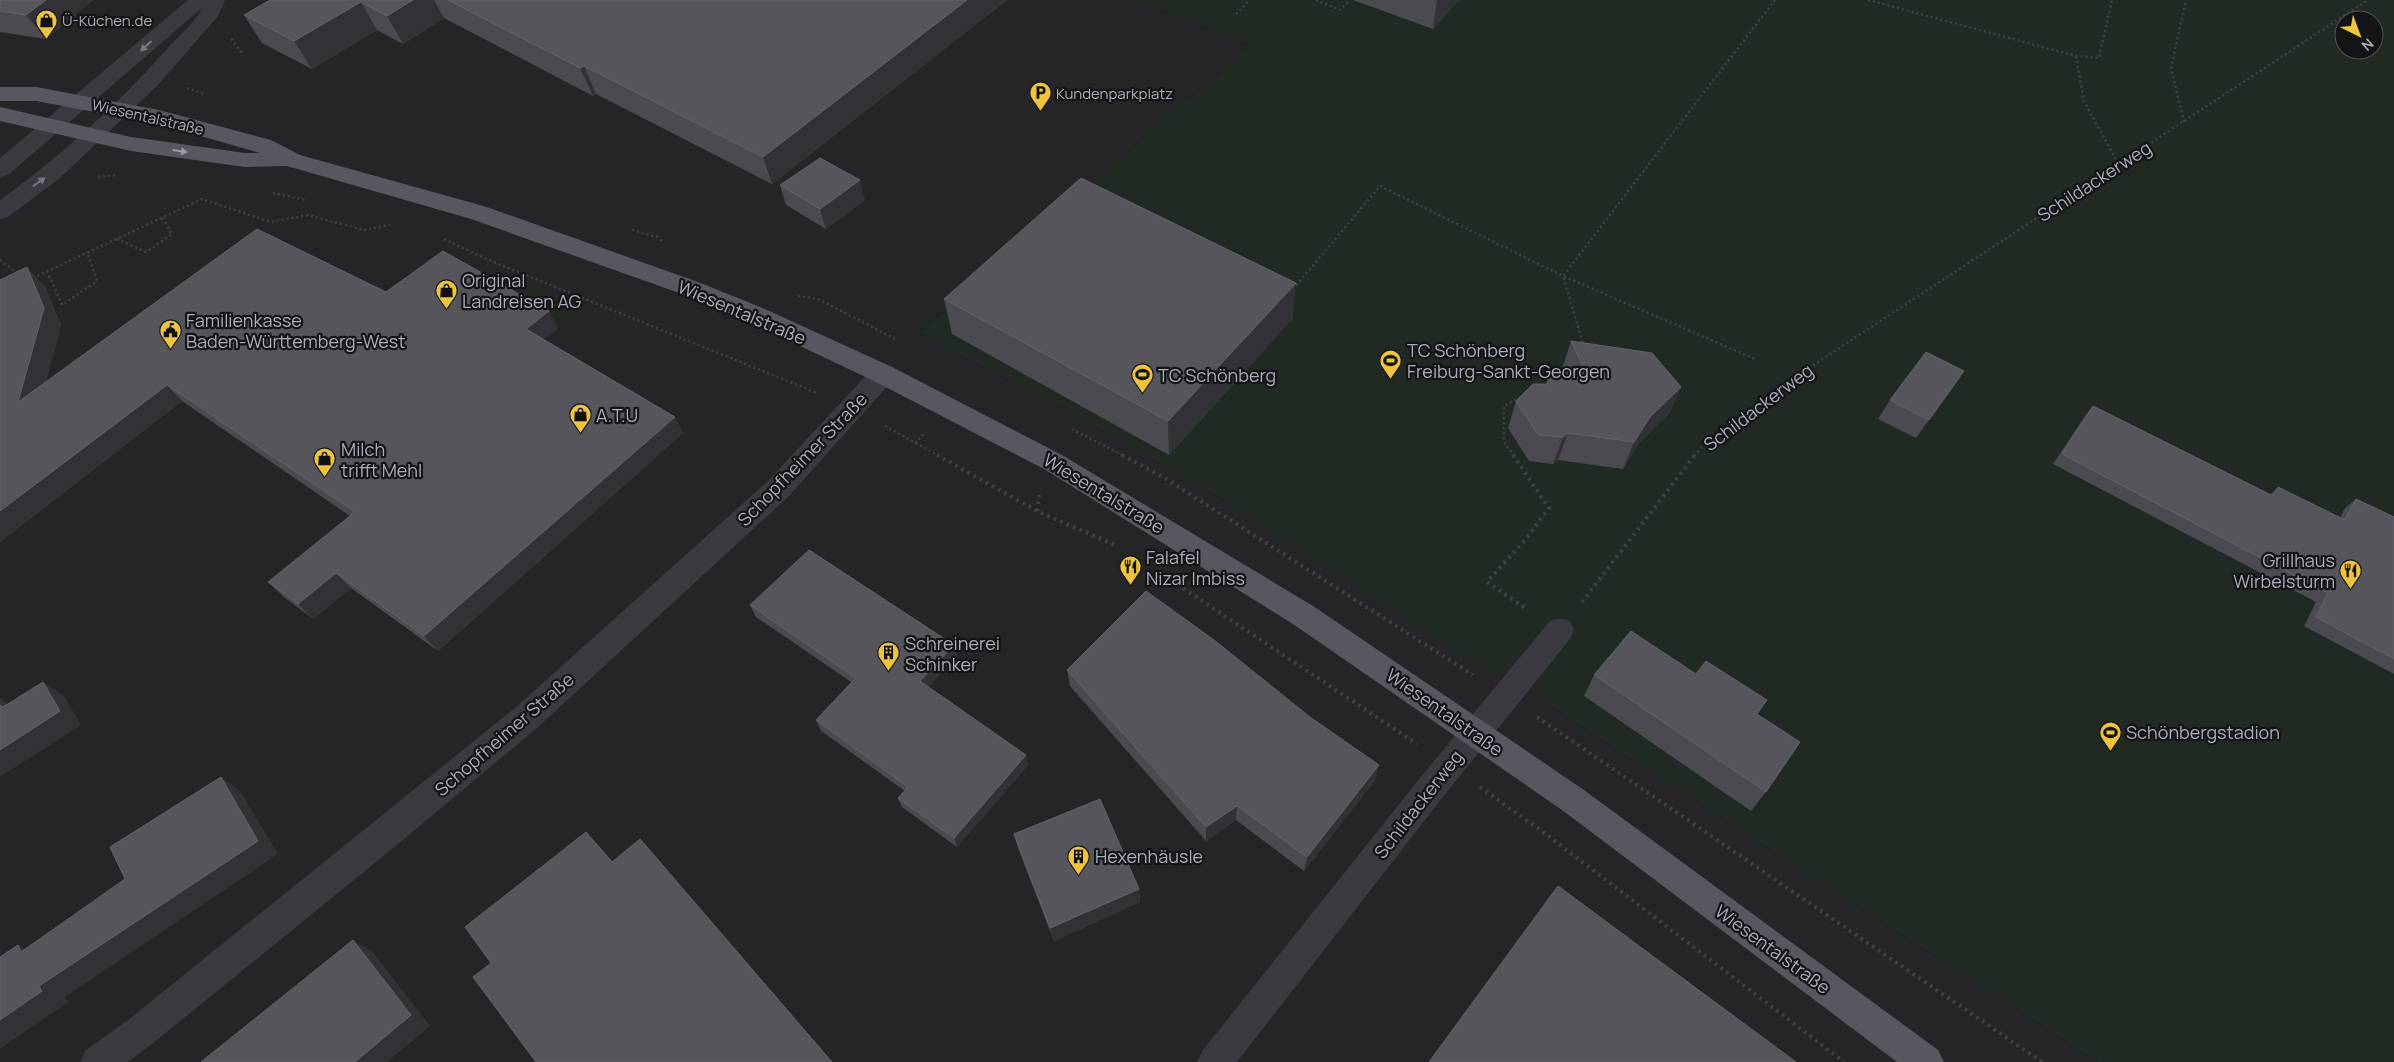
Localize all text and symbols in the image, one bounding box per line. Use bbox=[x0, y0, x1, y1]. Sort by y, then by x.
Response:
shop icon: Ü-Küchen.de bbox=[34, 8, 58, 39]
place label: Ü-Küchen.de bbox=[62, 10, 152, 31]
north arrow bbox=[2334, 10, 2384, 60]
text: N bbox=[2358, 35, 2378, 55]
one-way arrow bbox=[140, 40, 153, 51]
parking icon: Kundenparkplatz bbox=[1028, 81, 1052, 112]
place label: Kundenparkplatz bbox=[1056, 83, 1173, 104]
street label: Wiesentalstraße bbox=[90, 94, 206, 140]
street label: Schildackerweg bbox=[2032, 135, 2156, 227]
one-way arrow bbox=[172, 147, 188, 155]
one-way arrow bbox=[32, 177, 46, 187]
place label: Original Landreisen AG bbox=[462, 268, 582, 313]
street label: Wiesentalstraße bbox=[674, 274, 810, 350]
shop icon: Original Landreisen AG bbox=[434, 278, 458, 309]
place label: Familienkasse Baden-Württemberg-West bbox=[186, 308, 405, 353]
public building icon: Familienkasse Baden-Württemberg-West bbox=[158, 318, 182, 349]
place label: TC Schönberg Freiburg-Sankt-Georgen bbox=[1407, 338, 1610, 383]
sports icon: TC Schönberg Freiburg-Sankt-Georgen bbox=[1379, 348, 1403, 379]
street label: Schildackerweg bbox=[1698, 358, 1818, 456]
sports icon: TC Schönberg bbox=[1130, 363, 1154, 394]
place label: TC Schönberg bbox=[1158, 363, 1276, 387]
street label: Schopfheimer Straße bbox=[732, 387, 872, 531]
shop icon: A.T.U bbox=[568, 403, 592, 434]
place label: A.T.U bbox=[596, 403, 638, 427]
place label: Milch trifft Mehl bbox=[341, 437, 422, 482]
shop icon: Milch trifft Mehl bbox=[313, 447, 337, 478]
street label: Wiesentalstraße bbox=[1039, 447, 1169, 539]
place label: Falafel Nizar Imbiss bbox=[1146, 545, 1245, 590]
place label: Grillhaus Wirbelsturm bbox=[2233, 548, 2335, 593]
restaurant icon: Falafel Nizar Imbiss bbox=[1118, 555, 1142, 586]
restaurant icon: Grillhaus Wirbelsturm bbox=[2339, 558, 2363, 589]
place label: Schreinerei Schinker bbox=[905, 631, 1000, 676]
building icon: Schreinerei Schinker bbox=[877, 641, 901, 672]
street label: Wiesentalstraße bbox=[1382, 663, 1508, 761]
street label: Schopfheimer Straße bbox=[429, 667, 579, 801]
sports icon: Schönbergstadion bbox=[2098, 720, 2122, 751]
place label: Schönbergstadion bbox=[2126, 720, 2280, 744]
street label: Schildackerweg bbox=[1368, 745, 1468, 863]
building icon: Hexenhäusle bbox=[1067, 844, 1091, 875]
place label: Hexenhäusle bbox=[1095, 844, 1203, 868]
street label: Wiesentalstraße bbox=[1710, 899, 1836, 999]

